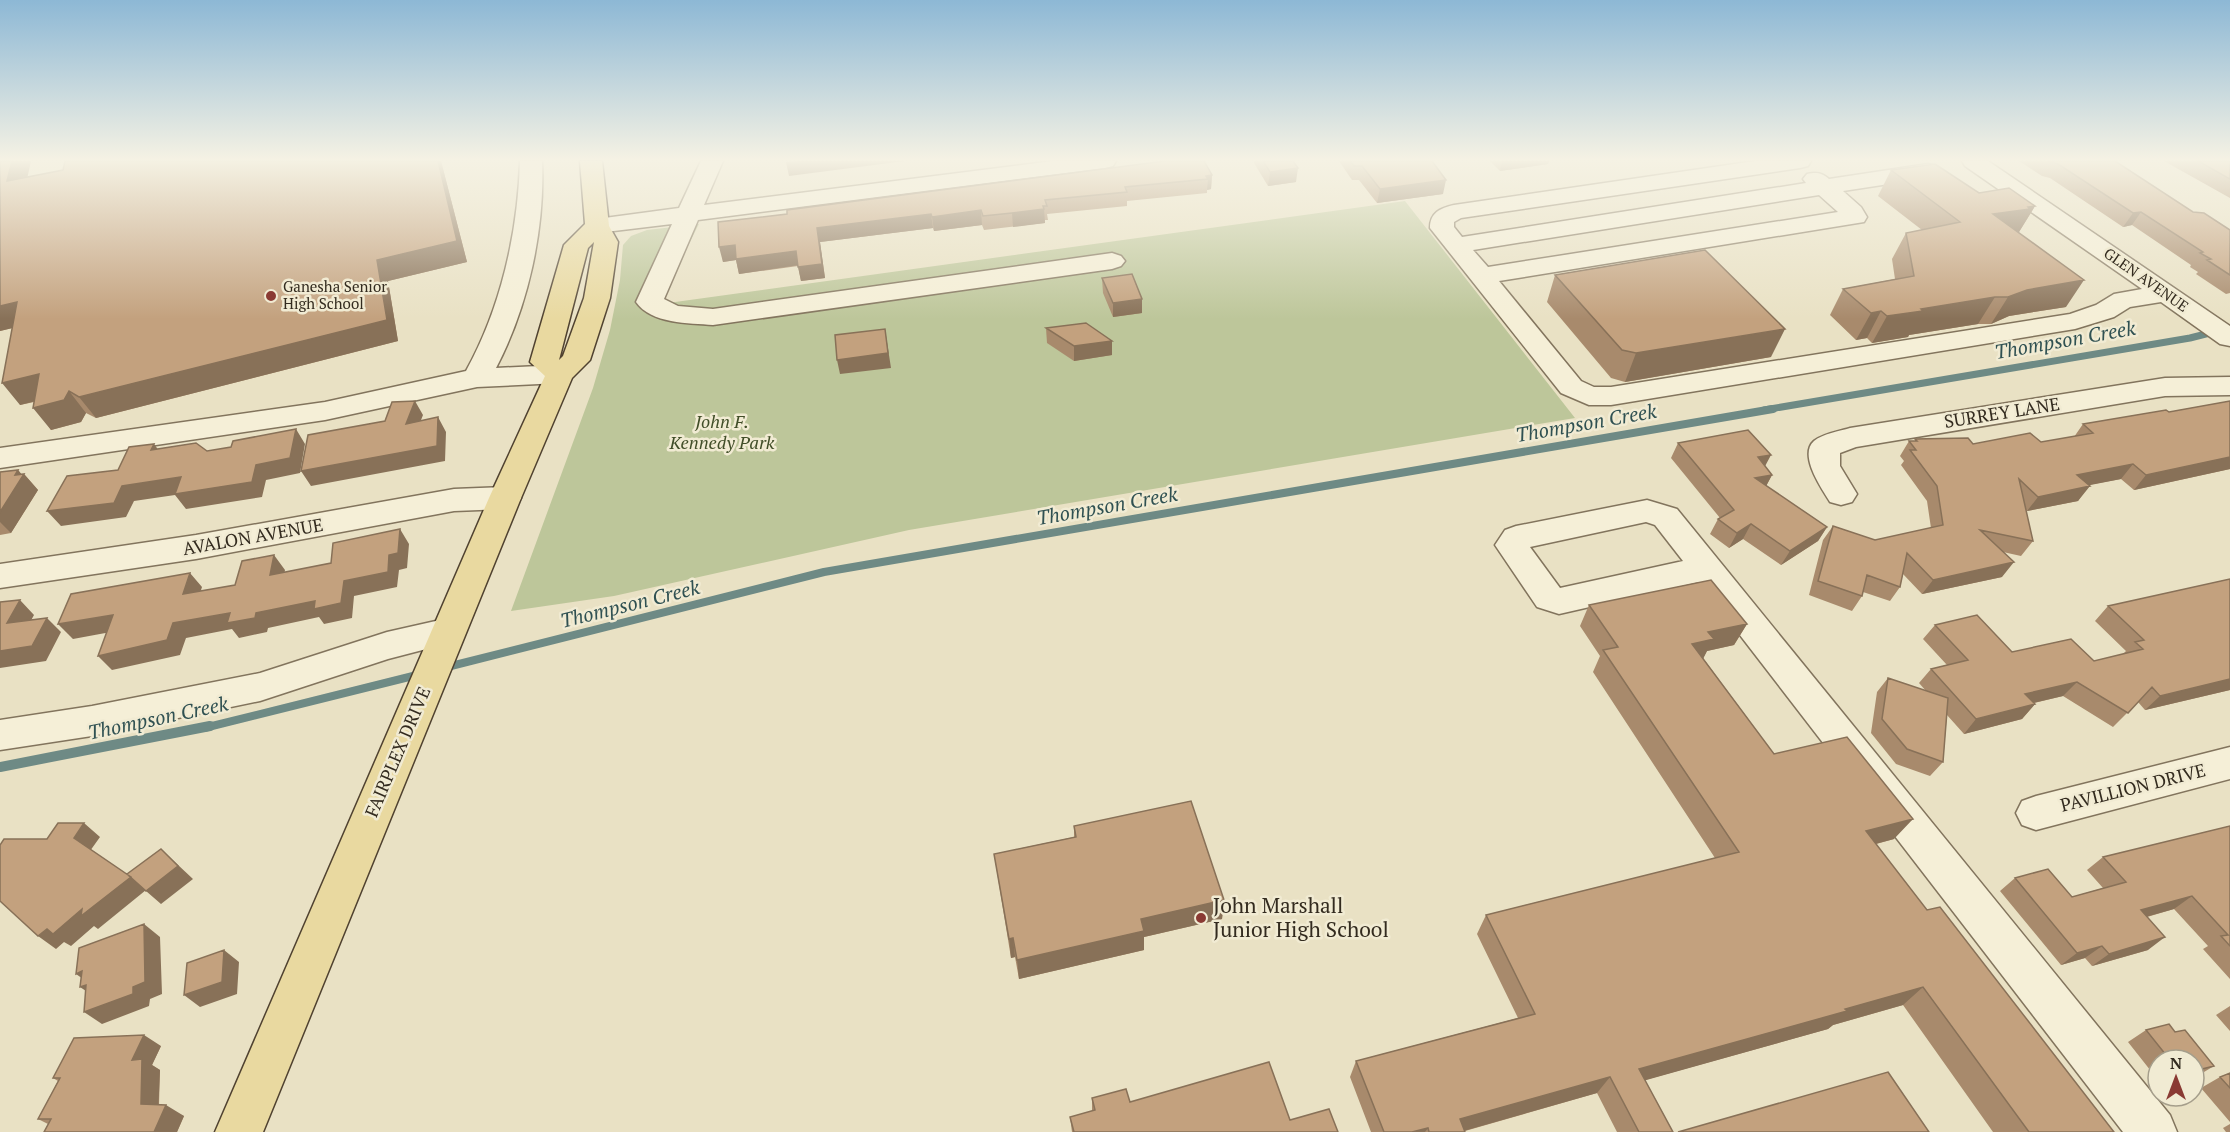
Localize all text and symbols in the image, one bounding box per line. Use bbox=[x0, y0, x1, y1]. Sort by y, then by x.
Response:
street label: GLEN AVENUE bbox=[2100, 243, 2193, 316]
place label: Ganesha Senior High School bbox=[283, 276, 387, 313]
marker: Ganesha Senior High School bbox=[264, 289, 278, 303]
water label: Thompson Creek bbox=[1992, 314, 2138, 365]
street label: SURREY LANE bbox=[1942, 391, 2061, 433]
water label: Thompson Creek bbox=[1513, 397, 1659, 448]
park label: John F. Kennedy Park bbox=[668, 409, 775, 454]
water label: Thompson Creek bbox=[1034, 480, 1180, 531]
street label: AVALON AVENUE bbox=[181, 512, 325, 560]
water label: Thompson Creek bbox=[557, 573, 703, 634]
street label: FAIRPLEX DRIVE bbox=[359, 683, 435, 820]
water label: Thompson Creek bbox=[85, 689, 231, 746]
street label: PAVILLION DRIVE bbox=[2058, 757, 2208, 817]
place label: John Marshall Junior High School bbox=[1213, 891, 1389, 943]
marker: John Marshall Junior High School bbox=[1194, 911, 1208, 925]
north arrow bbox=[2146, 1048, 2206, 1108]
text: N bbox=[2170, 1052, 2182, 1074]

